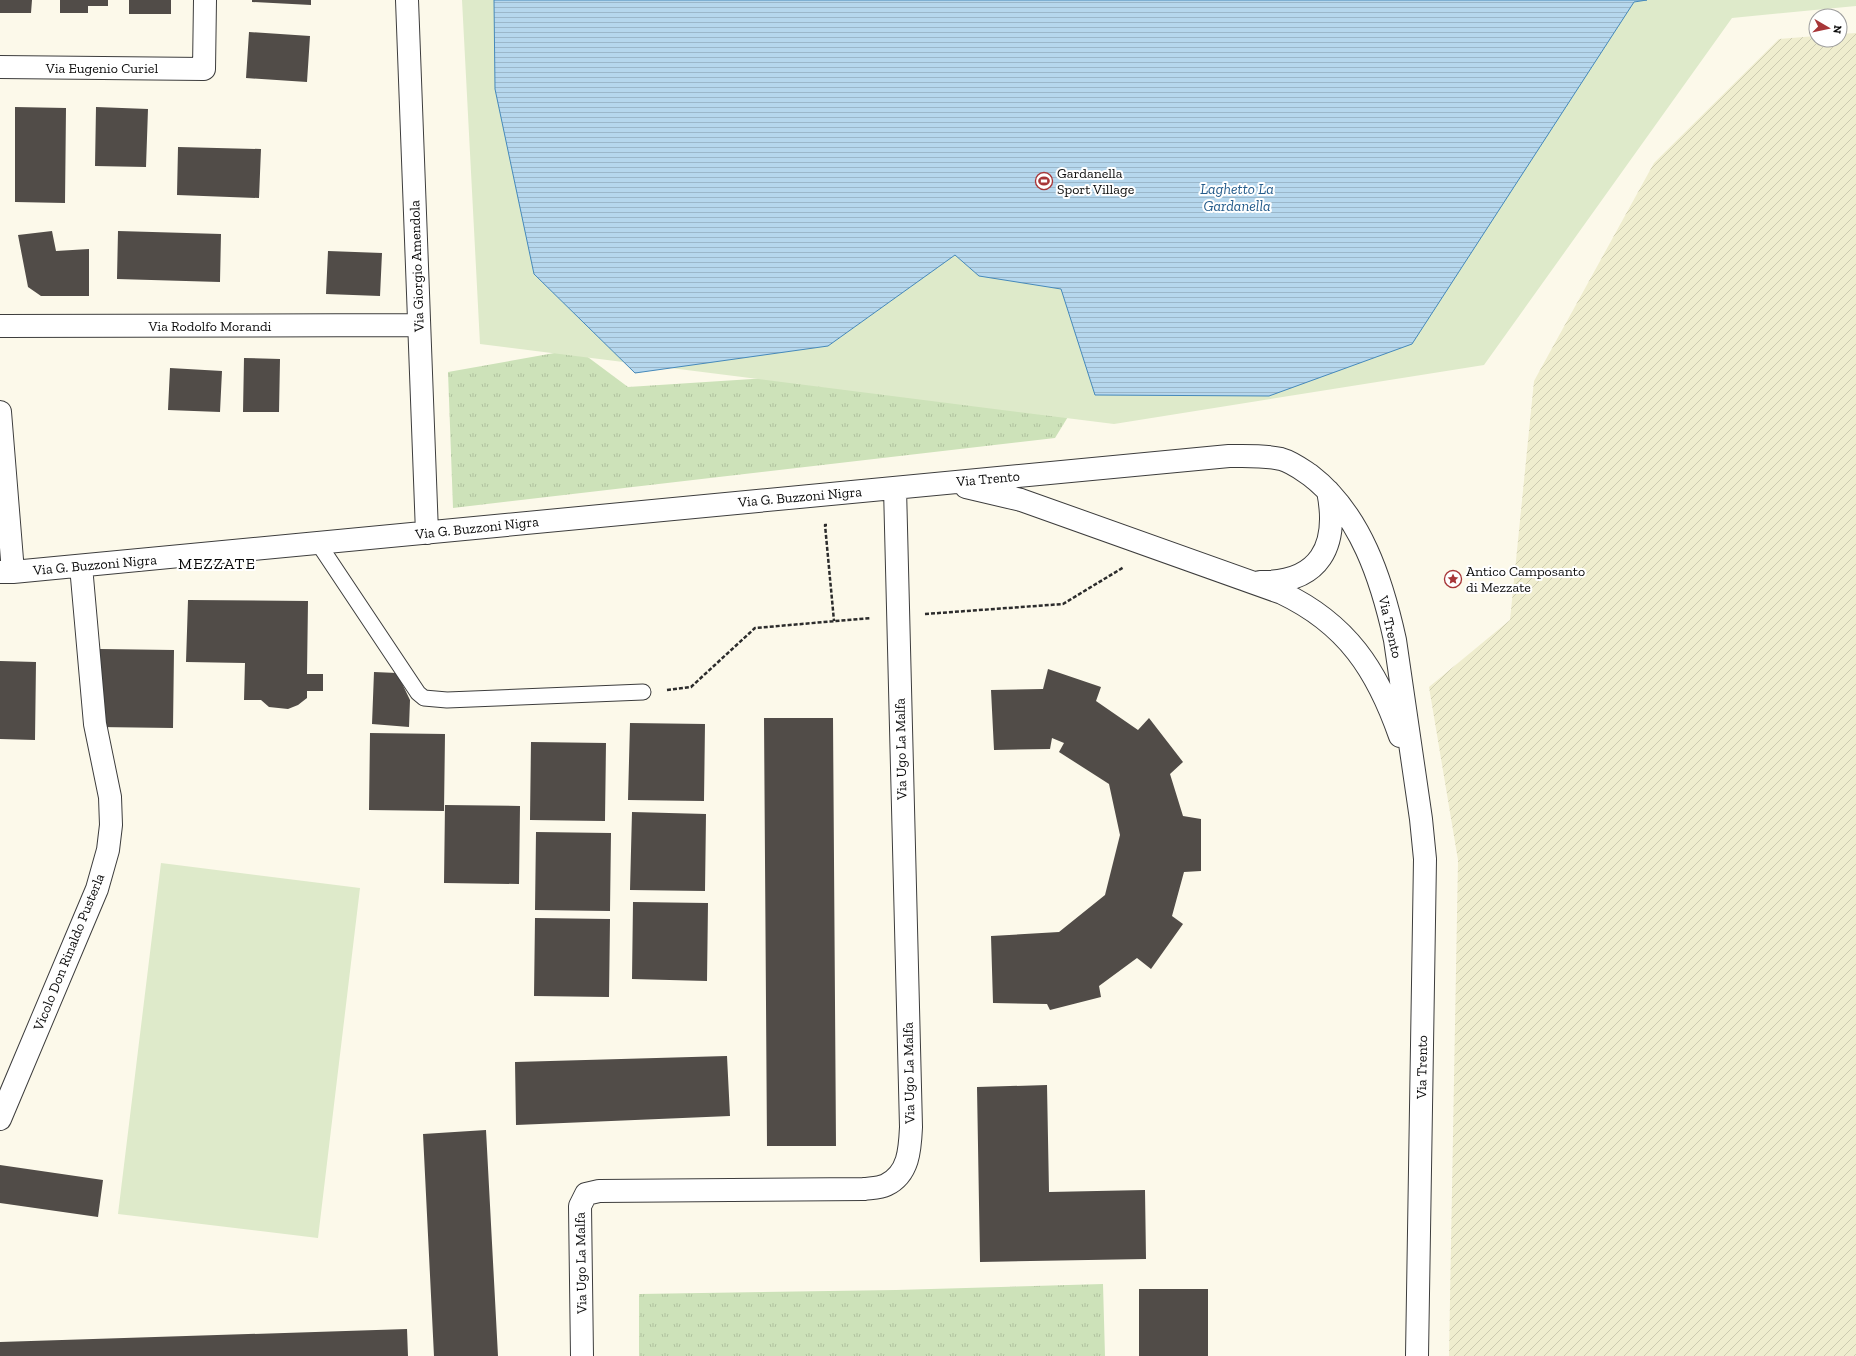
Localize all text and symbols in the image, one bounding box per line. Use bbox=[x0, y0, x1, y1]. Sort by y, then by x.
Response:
north arrow bbox=[1808, 8, 1848, 48]
text: N bbox=[1830, 24, 1844, 35]
street label: Via Eugenio Curiel bbox=[45, 60, 158, 77]
place label: Gardanella Sport Village bbox=[1057, 165, 1135, 198]
sports icon: Gardanella Sport Village bbox=[1034, 171, 1054, 191]
water label: Laghetto La Gardanella bbox=[1200, 180, 1274, 215]
street label: Via Giorgio Amendola bbox=[406, 200, 428, 333]
street label: Via Rodolfo Morandi bbox=[147, 318, 272, 335]
street label: Via Trento bbox=[955, 468, 1020, 490]
street label: Via G. Buzzoni Nigra bbox=[736, 483, 863, 511]
street label: Via G. Buzzoni Nigra bbox=[413, 513, 540, 543]
street label: Via G. Buzzoni Nigra bbox=[31, 551, 158, 579]
district label: MEZZATE bbox=[178, 554, 256, 573]
place label: Antico Camposanto di Mezzate bbox=[1466, 563, 1585, 596]
place icon: Antico Camposanto di Mezzate bbox=[1443, 569, 1463, 589]
street label: Via Trento bbox=[1374, 593, 1405, 660]
street label: Via Ugo La Malfa bbox=[892, 698, 910, 801]
street label: Vicolo Don Rinaldo Pusterla bbox=[29, 871, 108, 1034]
street label: Via Ugo La Malfa bbox=[900, 1022, 918, 1125]
street label: Via Trento bbox=[1413, 1035, 1431, 1100]
street label: Via Ugo La Malfa bbox=[572, 1212, 590, 1315]

